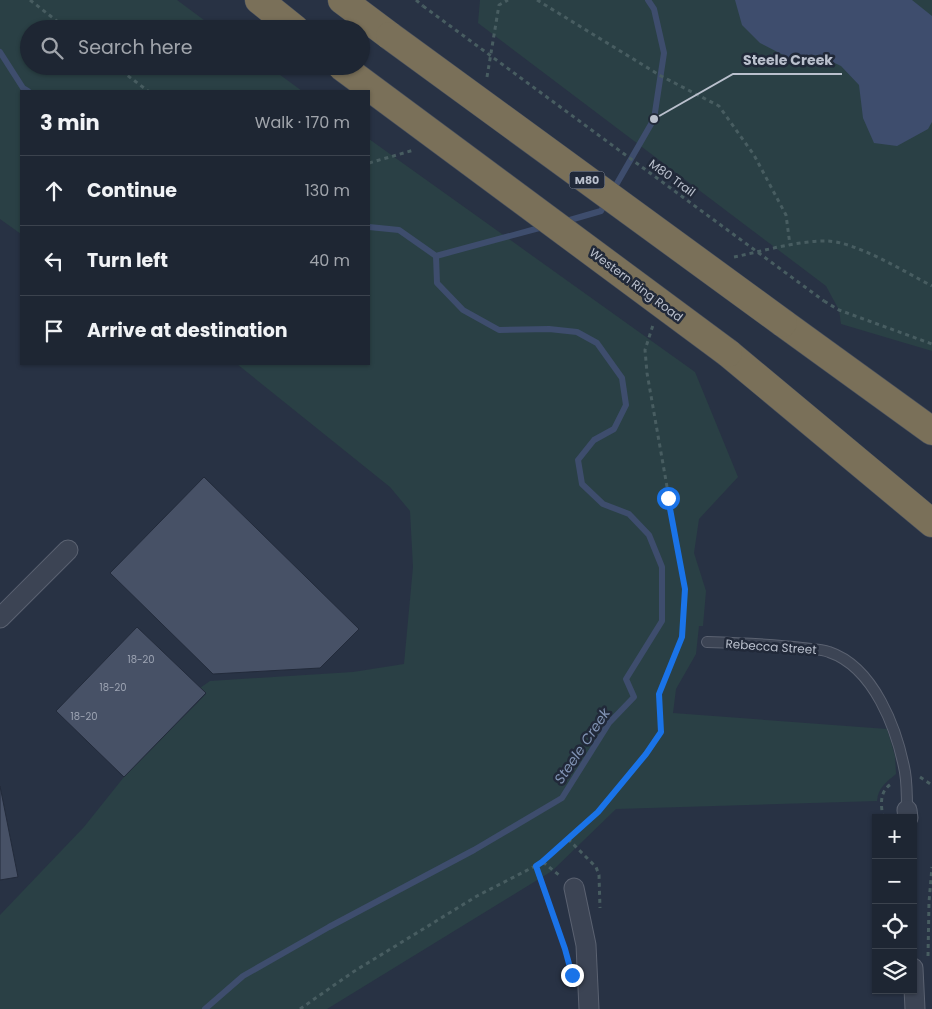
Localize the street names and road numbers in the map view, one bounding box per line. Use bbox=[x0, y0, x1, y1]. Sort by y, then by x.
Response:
street label: M80 Trail bbox=[646, 155, 699, 200]
road number: M80 bbox=[570, 172, 604, 188]
street label: Western Ring Road bbox=[586, 244, 687, 325]
street label: Rebecca Street bbox=[725, 635, 817, 658]

